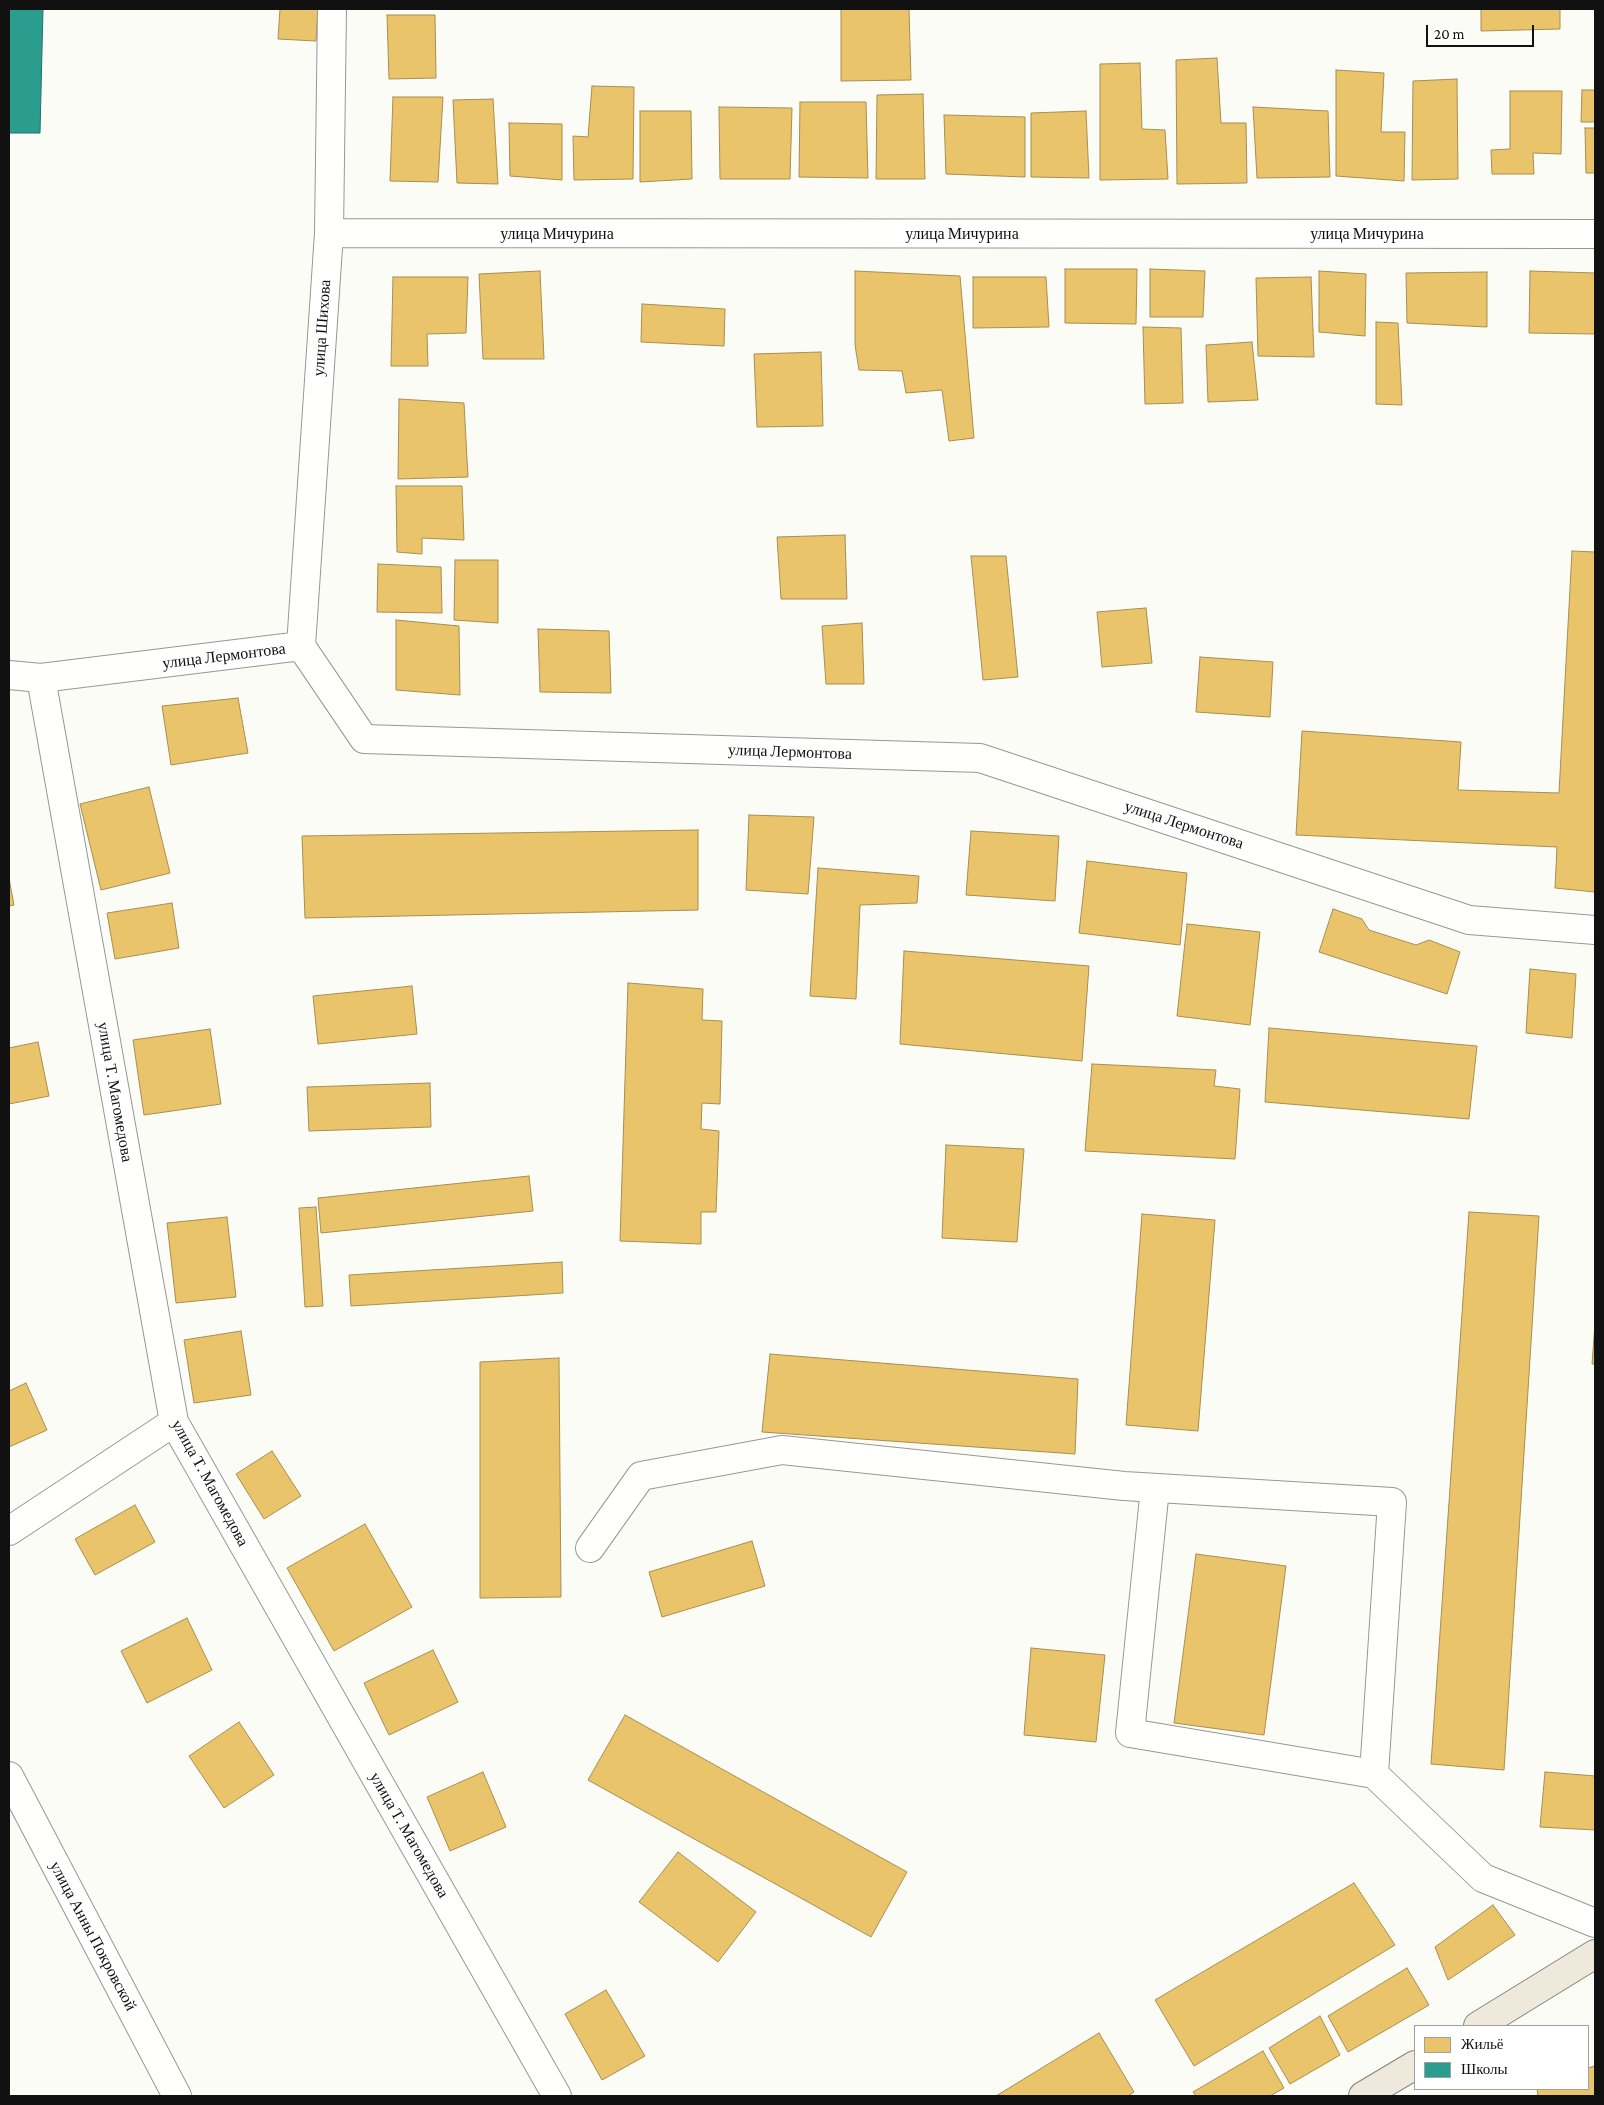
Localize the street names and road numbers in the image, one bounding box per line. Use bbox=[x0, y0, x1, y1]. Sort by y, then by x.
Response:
street label: улица Мичурина bbox=[500, 224, 614, 244]
street label: улица Мичурина bbox=[905, 224, 1019, 244]
street label: улица Мичурина bbox=[1310, 224, 1424, 244]
street label: улица Шихова bbox=[309, 279, 335, 377]
street label: улица Лермонтова bbox=[161, 639, 287, 673]
street label: улица Лермонтова bbox=[728, 740, 852, 764]
street label: улица Лермонтова bbox=[1122, 797, 1246, 853]
street label: улица Т. Магомедова bbox=[93, 1021, 137, 1163]
street label: улица Т. Магомедова bbox=[167, 1416, 253, 1550]
street label: улица Т. Магомедова bbox=[365, 1769, 453, 1901]
street label: улица Анны Покровской bbox=[45, 1858, 141, 2014]

